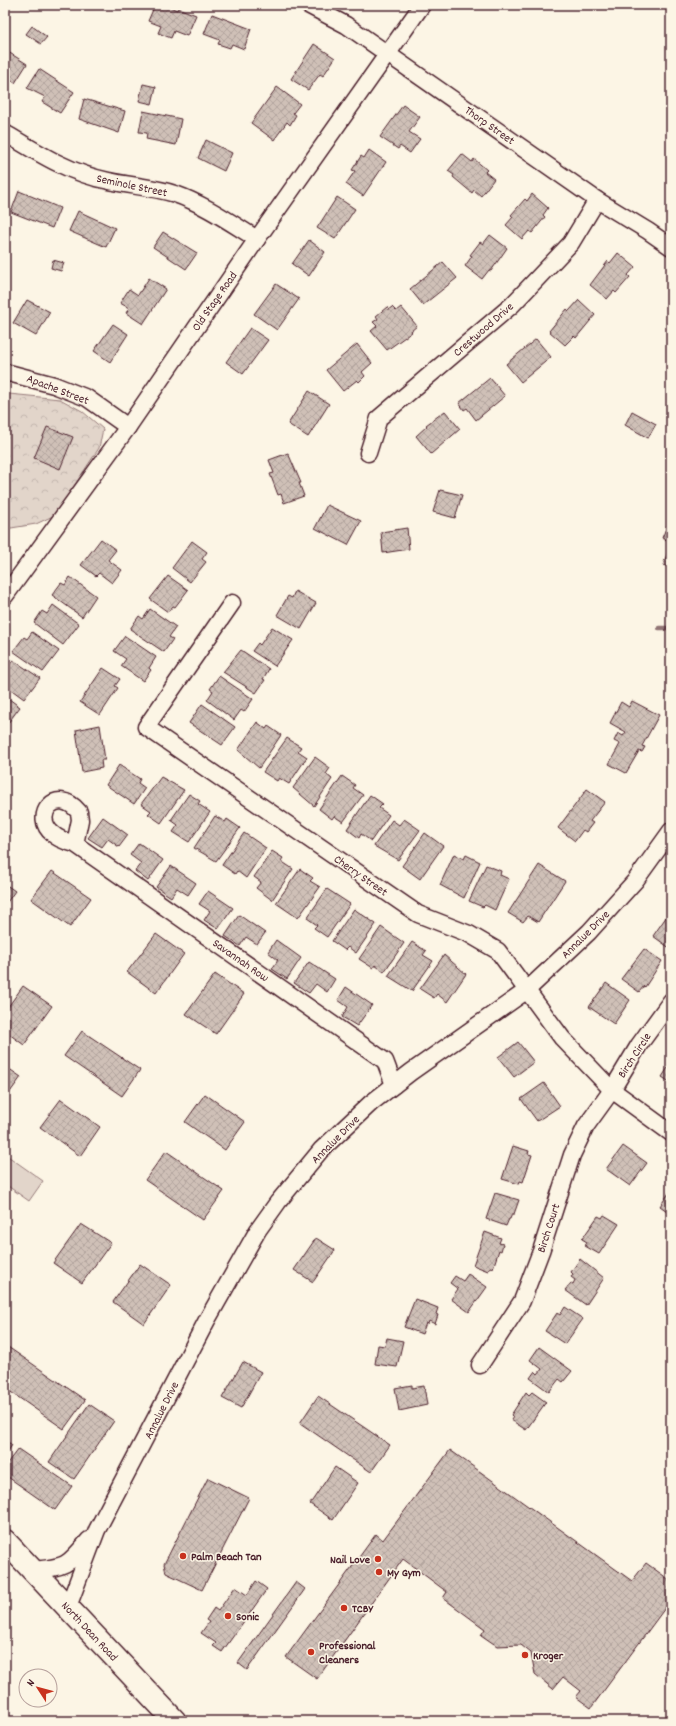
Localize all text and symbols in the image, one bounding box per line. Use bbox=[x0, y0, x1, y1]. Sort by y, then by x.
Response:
street label: Thorp Street bbox=[461, 103, 518, 150]
street label: Seminole Street bbox=[95, 171, 169, 202]
street label: Old Stage Road bbox=[188, 269, 242, 335]
street label: Crestwood Drive bbox=[450, 299, 518, 361]
street label: Apache Street bbox=[24, 371, 91, 410]
street label: Cherry Street bbox=[330, 851, 391, 901]
street label: Annalue Drive bbox=[558, 907, 614, 963]
street label: Savannah Row bbox=[208, 935, 272, 987]
street label: Birch Circle bbox=[614, 1030, 656, 1082]
street label: Annalue Drive bbox=[308, 1112, 364, 1168]
street label: Birch Court bbox=[534, 1201, 566, 1255]
street label: Annalue Drive bbox=[141, 1379, 184, 1442]
place label: Palm Beach Tan bbox=[191, 1549, 262, 1566]
marker: Palm Beach Tan bbox=[178, 1551, 188, 1561]
place label: Nail Love bbox=[330, 1552, 371, 1569]
marker: Nail Love bbox=[373, 1554, 383, 1564]
place label: My Gym bbox=[387, 1565, 421, 1582]
marker: My Gym bbox=[374, 1567, 384, 1577]
street label: North Dean Road bbox=[57, 1598, 121, 1666]
place label: TCBY bbox=[352, 1601, 373, 1618]
marker: TCBY bbox=[339, 1603, 349, 1613]
place label: Sonic bbox=[236, 1609, 259, 1626]
marker: Sonic bbox=[223, 1611, 233, 1621]
place label: Professional Cleaners bbox=[319, 1638, 376, 1669]
marker: Professional Cleaners bbox=[306, 1647, 316, 1657]
place label: Kroger bbox=[533, 1648, 564, 1665]
marker: Kroger bbox=[520, 1650, 530, 1660]
north arrow bbox=[18, 1668, 58, 1708]
text: N bbox=[23, 1676, 40, 1690]

